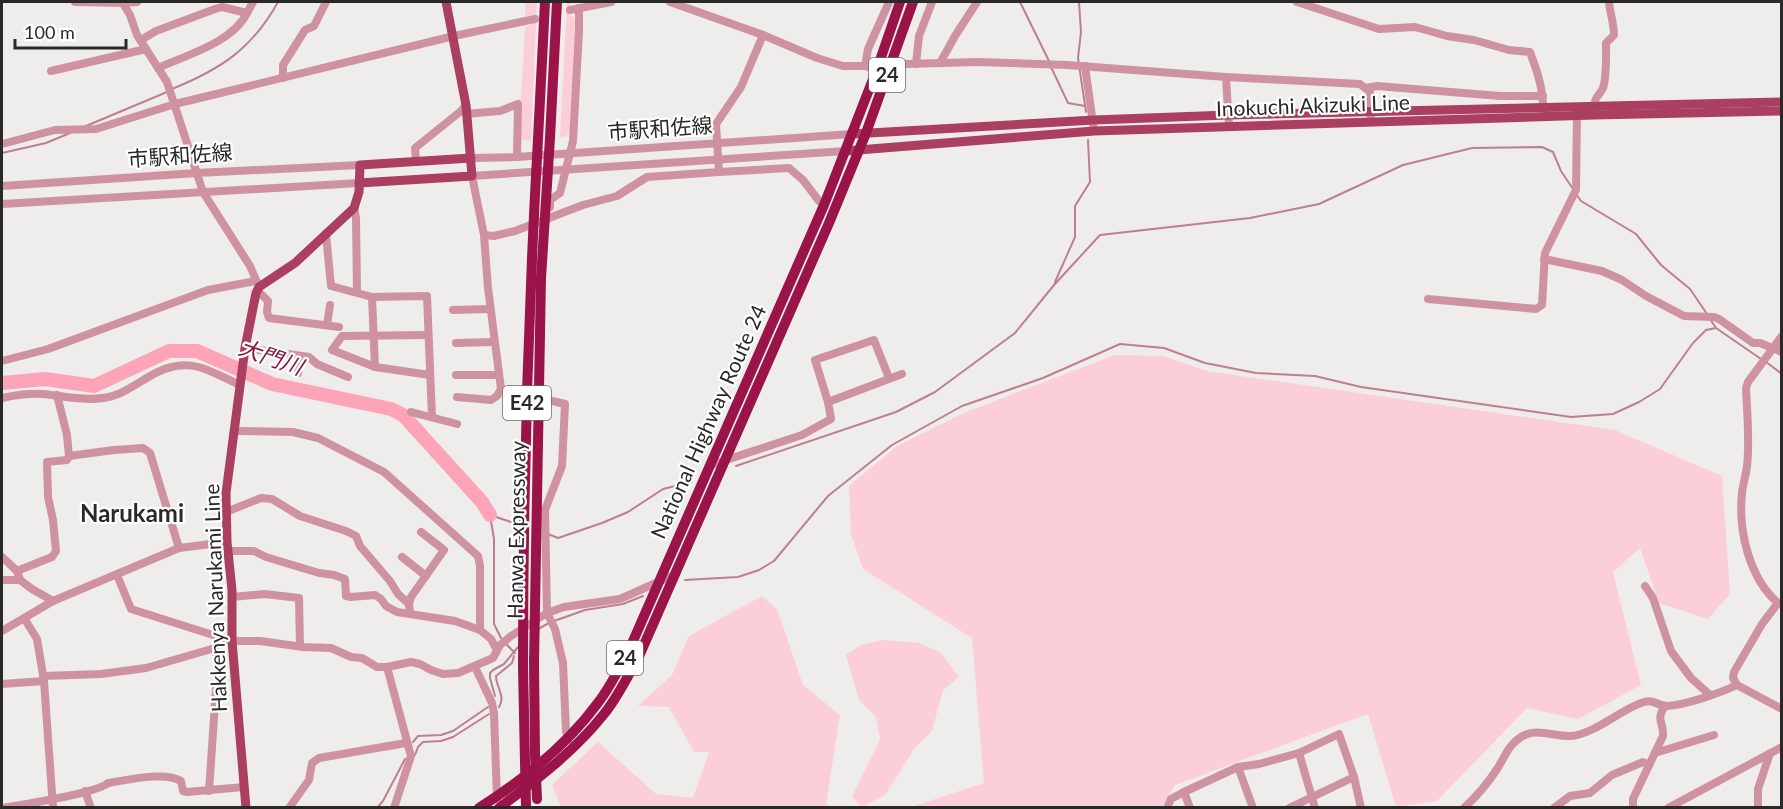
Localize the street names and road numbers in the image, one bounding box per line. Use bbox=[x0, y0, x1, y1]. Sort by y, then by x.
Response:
road number: 24 bbox=[869, 58, 905, 92]
street label: Inokuchi Akizuki Line bbox=[1216, 89, 1410, 120]
street label: 市駅和佐線 bbox=[607, 111, 713, 144]
street label: 市駅和佐線 bbox=[127, 138, 233, 171]
street label: National Highway Route 24 bbox=[645, 301, 771, 542]
road number: E42 bbox=[503, 386, 551, 420]
street label: Hanwa Expressway bbox=[501, 440, 530, 619]
street label: Hakkenya Narukami Line bbox=[198, 483, 231, 713]
road number: 24 bbox=[607, 641, 643, 675]

